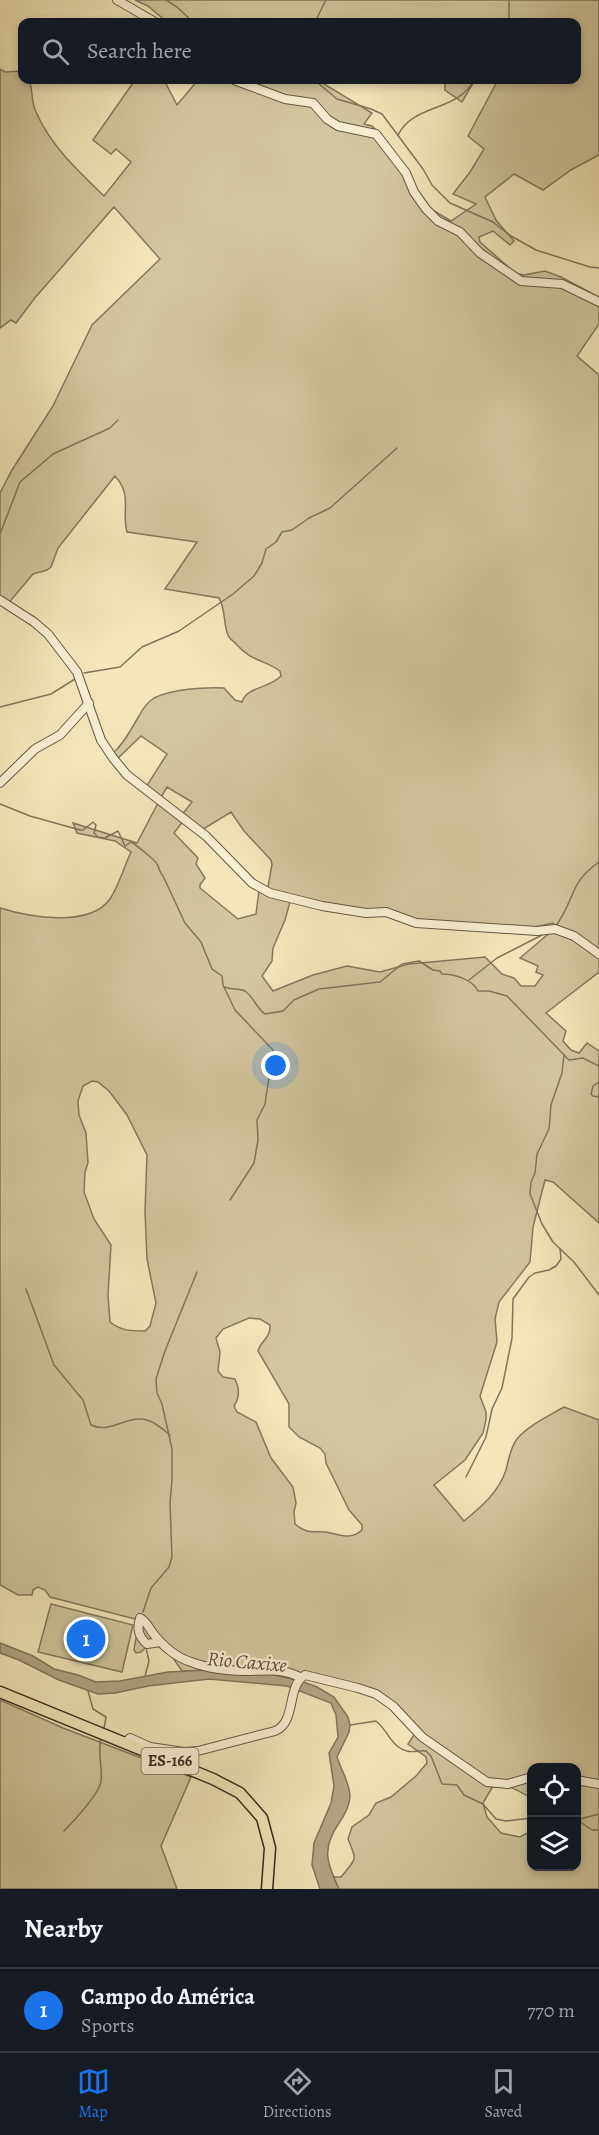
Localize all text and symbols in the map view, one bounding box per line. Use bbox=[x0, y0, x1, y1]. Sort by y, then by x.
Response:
search box bbox=[18, 18, 581, 84]
icon: search bbox=[39, 35, 72, 68]
text: Search here bbox=[87, 36, 192, 66]
your location bbox=[261, 1051, 290, 1080]
pin: 1 bbox=[66, 1616, 106, 1662]
water label: Rio Caxixe bbox=[206, 1645, 288, 1679]
road number: ES-166 bbox=[142, 1748, 198, 1774]
map controls bbox=[527, 1763, 581, 1871]
button: locate bbox=[527, 1763, 581, 1817]
button: layers bbox=[527, 1817, 581, 1871]
text: Nearby bbox=[24, 1911, 103, 1946]
text: Campo do América bbox=[81, 1982, 255, 2012]
text: 1 bbox=[40, 1997, 47, 2024]
text: 770 m bbox=[527, 1997, 575, 2024]
text: Sports bbox=[81, 2012, 134, 2039]
tab: Map bbox=[77, 2065, 110, 2123]
tab: Directions bbox=[263, 2065, 331, 2123]
tab: Saved bbox=[484, 2065, 522, 2123]

